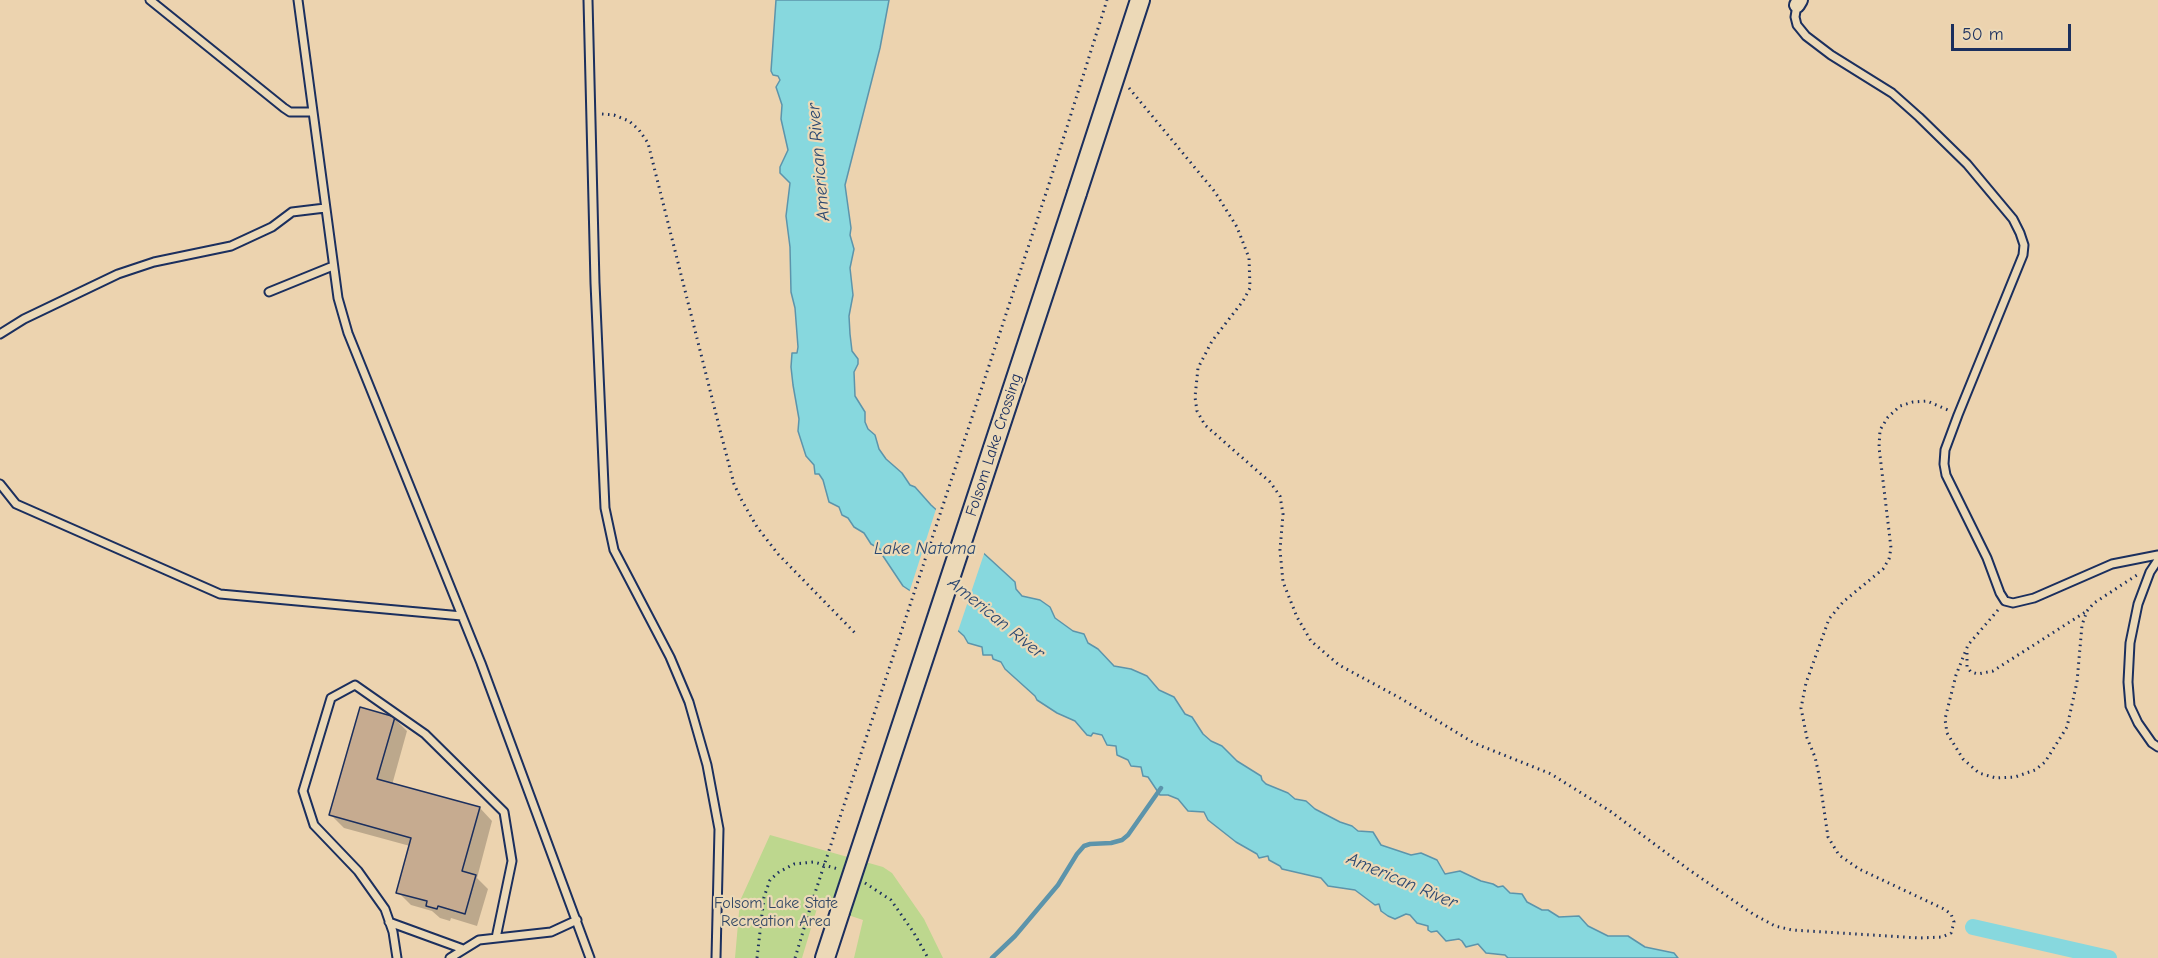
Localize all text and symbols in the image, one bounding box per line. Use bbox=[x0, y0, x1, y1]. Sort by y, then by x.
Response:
scale bar bbox=[1954, 12, 2074, 50]
text: 50 m bbox=[1962, 24, 2004, 45]
water label: American River bbox=[803, 102, 835, 222]
street label: Folsom Lake Crossing bbox=[962, 371, 1026, 519]
water label: Lake Natoma bbox=[874, 538, 976, 560]
water label: American River bbox=[943, 572, 1049, 664]
water label: American River bbox=[1343, 848, 1461, 914]
park label: Folsom Lake State Recreation Area bbox=[714, 893, 838, 931]

